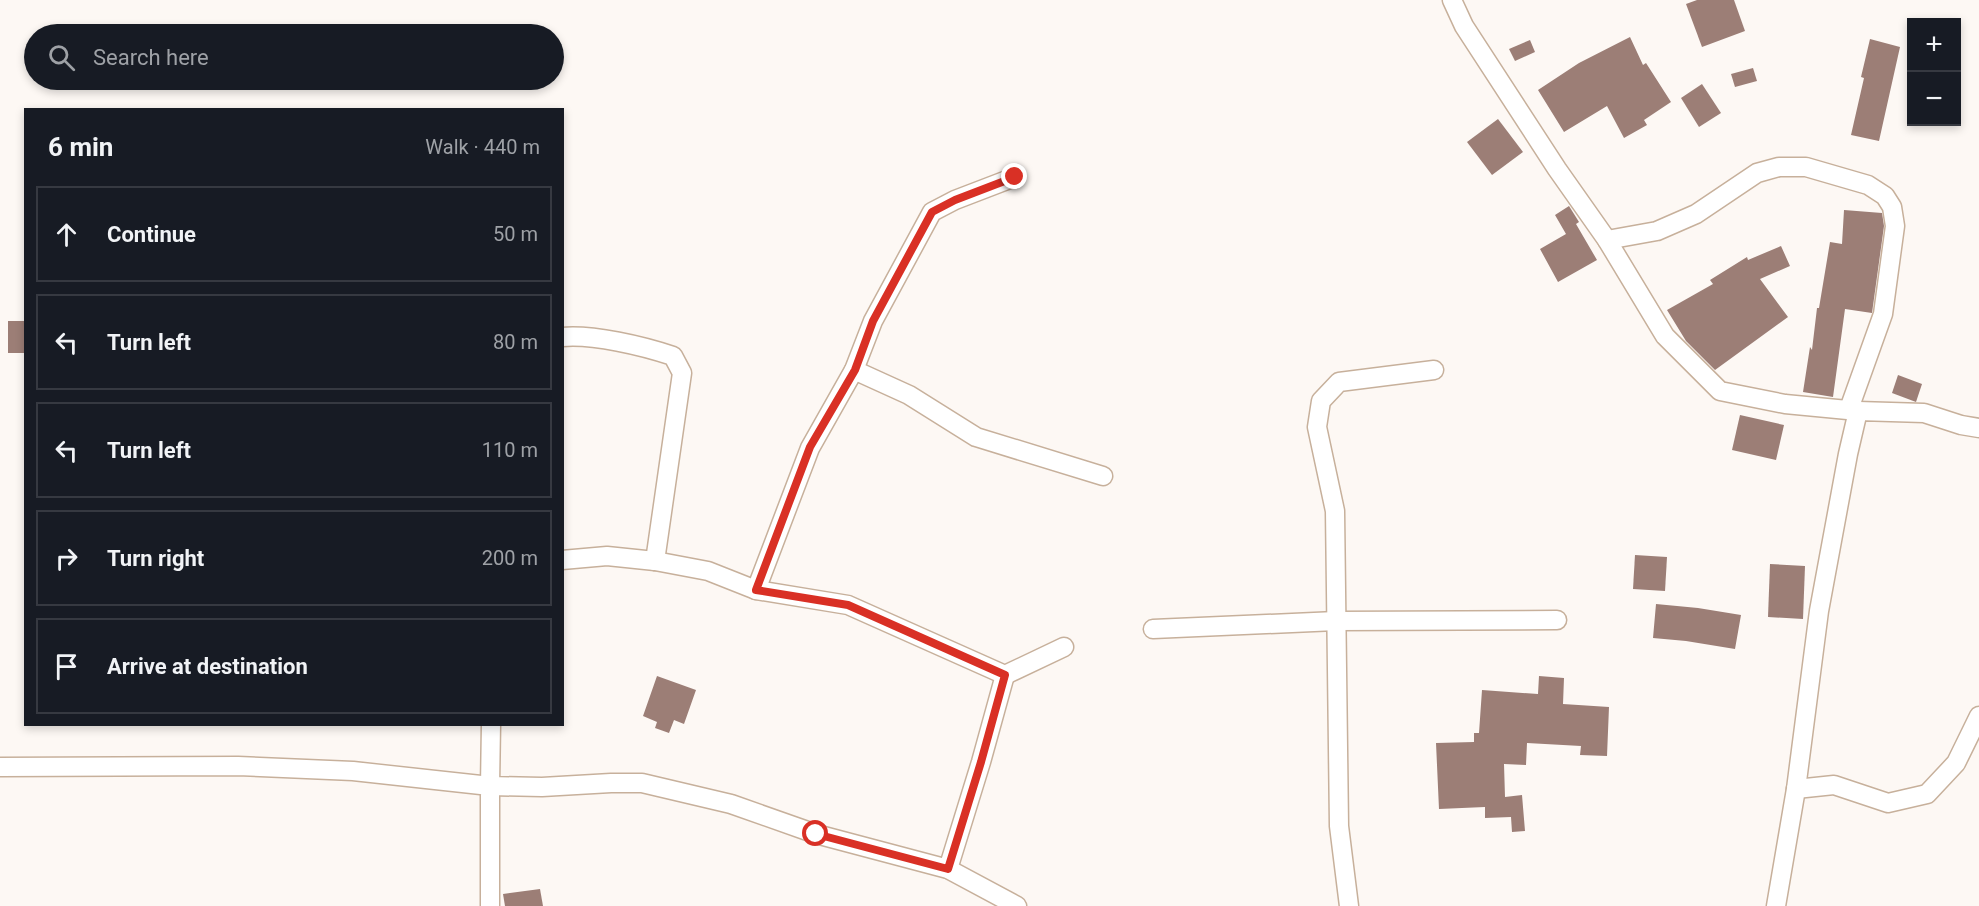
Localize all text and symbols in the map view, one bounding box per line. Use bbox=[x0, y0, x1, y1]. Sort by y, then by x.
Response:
map controls bbox=[1907, 18, 1961, 126]
button: + bbox=[1907, 18, 1961, 72]
search box bbox=[24, 24, 564, 90]
icon: search bbox=[45, 41, 78, 74]
text: Search here bbox=[93, 45, 209, 70]
button: − bbox=[1907, 72, 1961, 126]
text: 6 min bbox=[48, 132, 113, 162]
text: Walk · 440 m bbox=[425, 135, 540, 159]
route end bbox=[1001, 163, 1027, 189]
icon: ahead bbox=[50, 218, 83, 251]
text: Continue bbox=[107, 222, 196, 247]
text: 50 m bbox=[493, 222, 538, 246]
icon: left bbox=[50, 326, 83, 359]
text: Turn left bbox=[107, 330, 191, 355]
text: 80 m bbox=[493, 330, 538, 354]
icon: left bbox=[50, 434, 83, 467]
text: Turn left bbox=[107, 438, 191, 463]
text: 110 m bbox=[482, 438, 538, 462]
icon: right bbox=[50, 542, 83, 575]
text: Turn right bbox=[107, 546, 204, 571]
text: 200 m bbox=[482, 546, 538, 570]
icon: arrive bbox=[50, 650, 83, 683]
text: Arrive at destination bbox=[107, 654, 308, 679]
route start bbox=[802, 820, 828, 846]

